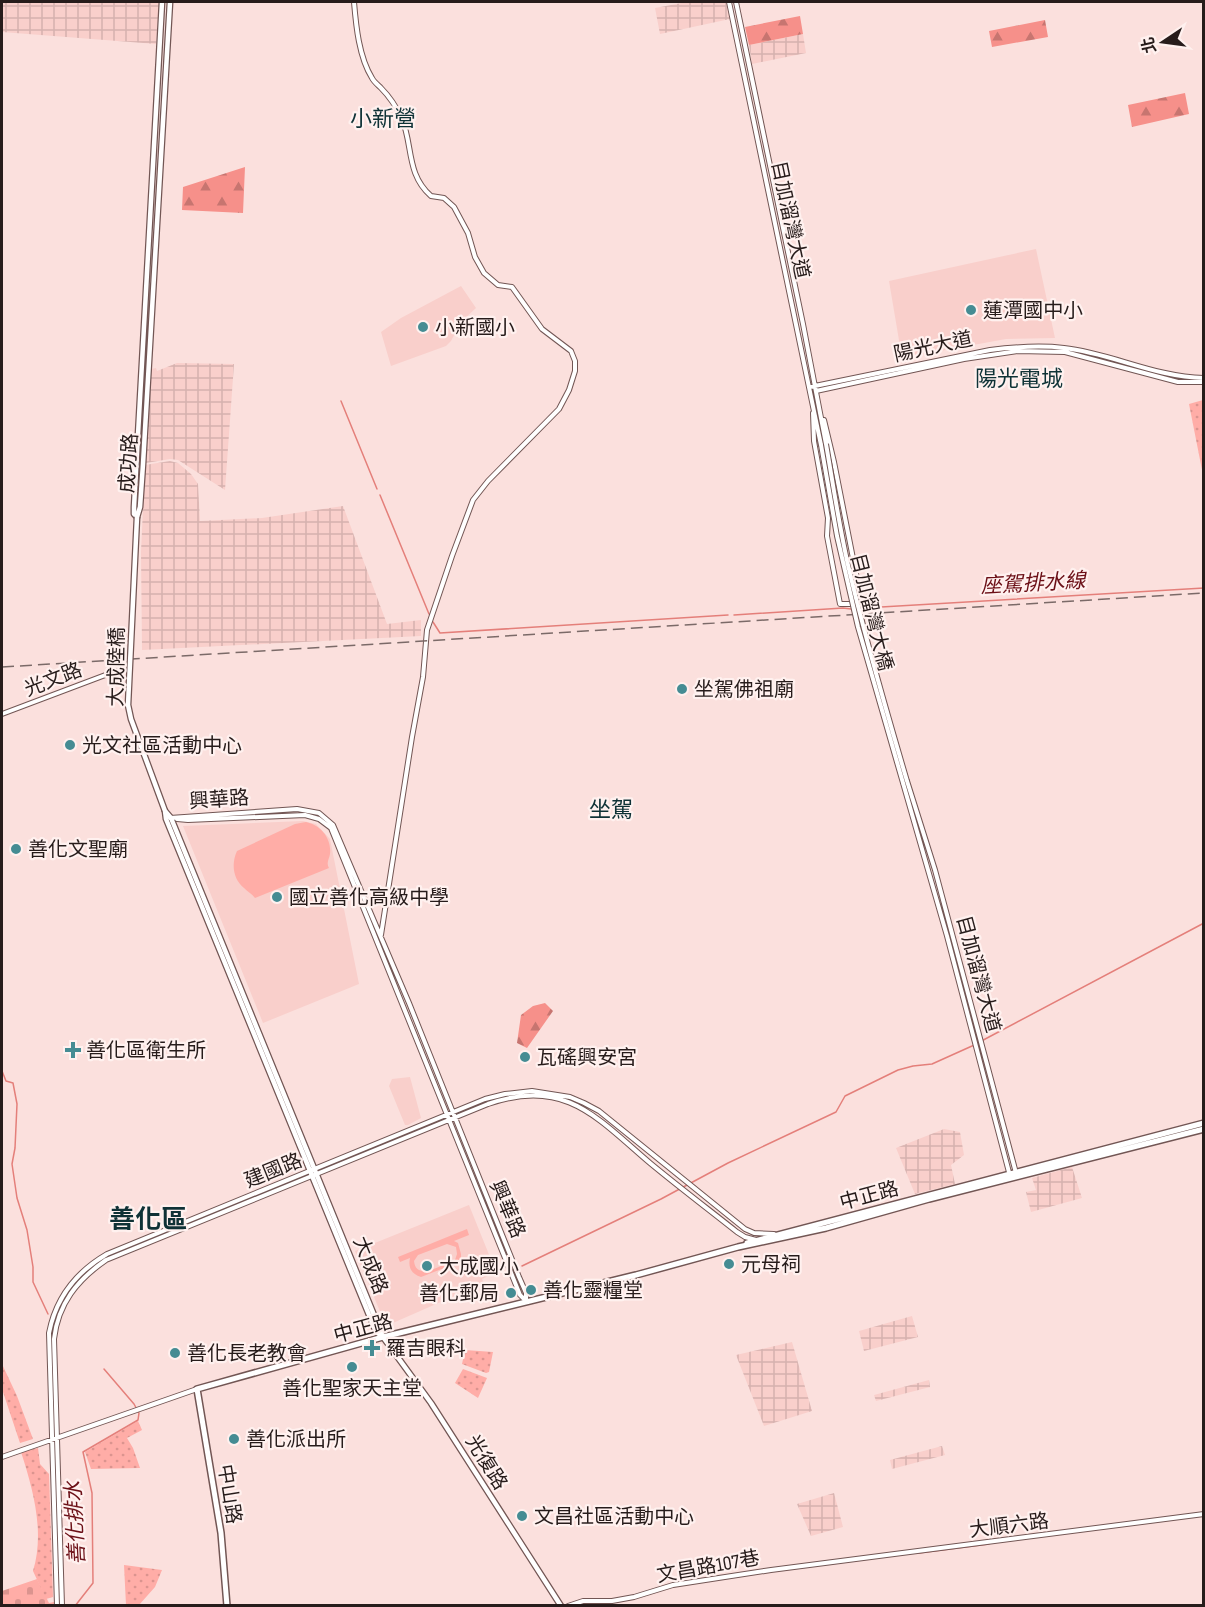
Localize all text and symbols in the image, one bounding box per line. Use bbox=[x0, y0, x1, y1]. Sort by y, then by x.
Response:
north arrow bbox=[1133, 12, 1193, 72]
text: 北 bbox=[1139, 35, 1161, 55]
district label: 小新營 bbox=[350, 106, 416, 133]
street label: 目加溜灣大道 bbox=[766, 159, 814, 281]
place label: 蓮潭國中小 bbox=[983, 299, 1083, 323]
marker: 蓮潭國中小 bbox=[964, 303, 978, 317]
place label: 小新國小 bbox=[435, 316, 515, 340]
marker: 小新國小 bbox=[416, 320, 430, 334]
street label: 陽光大道 bbox=[892, 327, 975, 367]
district label: 陽光電城 bbox=[975, 366, 1063, 393]
street label: 成功路 bbox=[115, 432, 143, 494]
street label: 目加溜灣大橋 bbox=[845, 551, 897, 673]
water label: 座駕排水線 bbox=[980, 568, 1088, 599]
street label: 大成陸橋 bbox=[104, 627, 130, 707]
street label: 光文路 bbox=[21, 658, 86, 702]
place label: 坐駕佛祖廟 bbox=[694, 678, 794, 702]
marker: 坐駕佛祖廟 bbox=[675, 682, 689, 696]
place label: 光文社區活動中心 bbox=[82, 734, 242, 758]
marker: 光文社區活動中心 bbox=[63, 738, 77, 752]
street label: 興華路 bbox=[188, 786, 250, 814]
district label: 坐駕 bbox=[589, 797, 633, 824]
place label: 善化文聖廟 bbox=[28, 838, 128, 862]
marker: 善化文聖廟 bbox=[9, 842, 23, 856]
place label: 國立善化高級中學 bbox=[289, 886, 449, 910]
marker: 國立善化高級中學 bbox=[270, 890, 284, 904]
street label: 目加溜灣大道 bbox=[951, 913, 1005, 1035]
place label: 善化區衛生所 bbox=[86, 1039, 206, 1063]
marker: 善化區衛生所 bbox=[64, 1041, 82, 1059]
place label: 瓦磘興安宮 bbox=[537, 1046, 637, 1070]
marker: 瓦磘興安宮 bbox=[518, 1050, 532, 1064]
street label: 建國路 bbox=[241, 1149, 306, 1193]
street label: 興華路 bbox=[484, 1177, 530, 1242]
street label: 中正路 bbox=[837, 1177, 901, 1215]
district label: 善化區 bbox=[109, 1205, 187, 1236]
street label: 大成路 bbox=[348, 1233, 392, 1298]
place label: 元母祠 bbox=[741, 1253, 801, 1277]
place label: 大成國小 bbox=[439, 1255, 519, 1279]
marker: 元母祠 bbox=[722, 1257, 736, 1271]
marker: 大成國小 bbox=[420, 1259, 434, 1273]
place label: 善化靈糧堂 bbox=[543, 1279, 643, 1303]
place label: 善化郵局 bbox=[419, 1282, 499, 1306]
marker: 善化靈糧堂 bbox=[524, 1283, 538, 1297]
marker: 善化郵局 bbox=[504, 1286, 518, 1300]
street label: 中正路 bbox=[331, 1310, 395, 1348]
place label: 羅吉眼科 bbox=[386, 1337, 466, 1361]
marker: 羅吉眼科 bbox=[363, 1339, 381, 1357]
place label: 善化長老教會 bbox=[187, 1342, 307, 1366]
marker: 善化長老教會 bbox=[168, 1346, 182, 1360]
marker: 善化聖家天主堂 bbox=[345, 1360, 359, 1374]
place label: 善化聖家天主堂 bbox=[282, 1377, 422, 1401]
place label: 善化派出所 bbox=[246, 1428, 346, 1452]
street label: 光復路 bbox=[460, 1431, 512, 1494]
marker: 善化派出所 bbox=[227, 1432, 241, 1446]
street label: 中山路 bbox=[212, 1463, 246, 1526]
water label: 善化排水 bbox=[61, 1479, 90, 1566]
place label: 文昌社區活動中心 bbox=[534, 1505, 694, 1529]
marker: 文昌社區活動中心 bbox=[515, 1509, 529, 1523]
street label: 大順六路 bbox=[968, 1509, 1050, 1543]
street label: 文昌路107巷 bbox=[655, 1546, 761, 1588]

